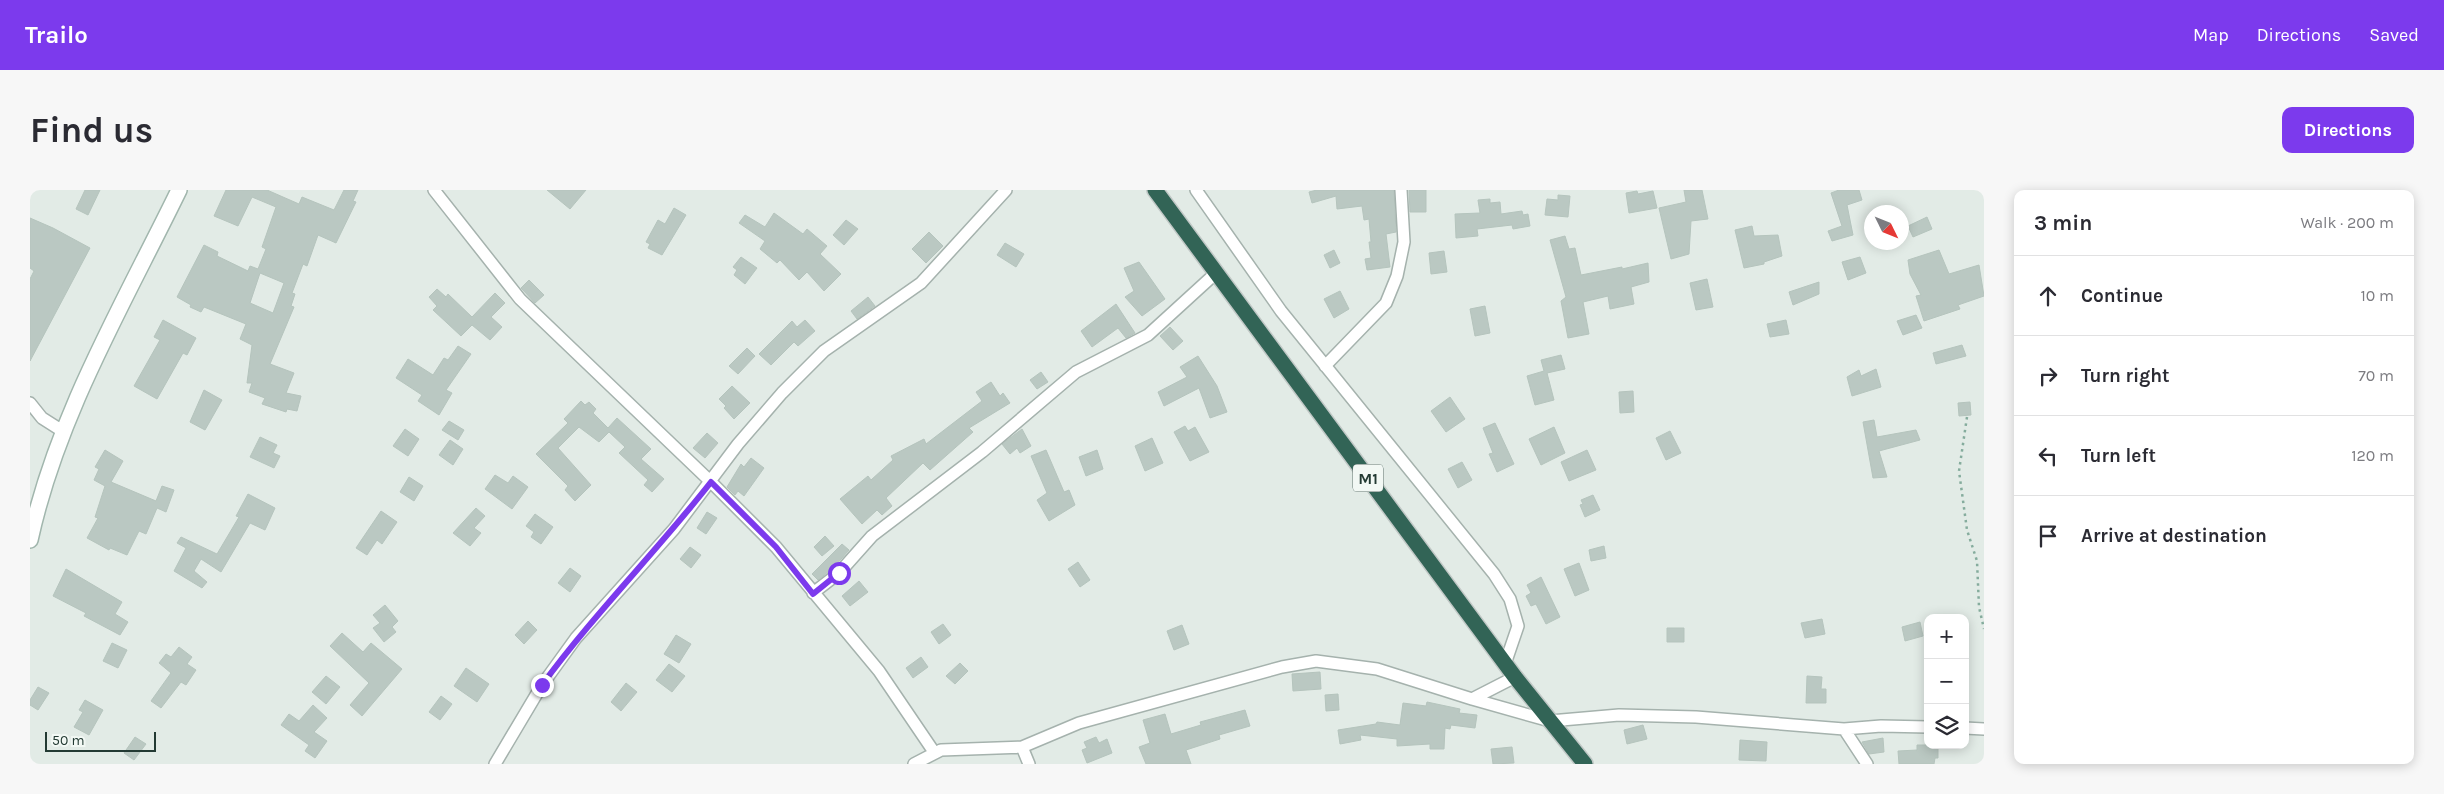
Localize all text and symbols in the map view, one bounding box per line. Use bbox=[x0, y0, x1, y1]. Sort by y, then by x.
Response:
text: Trailo bbox=[25, 21, 88, 49]
text: Map bbox=[2193, 24, 2229, 46]
text: Directions bbox=[2257, 24, 2341, 46]
text: Saved bbox=[2369, 24, 2419, 46]
button: Directions bbox=[2282, 107, 2414, 153]
text: Find us bbox=[30, 110, 153, 151]
north arrow bbox=[1864, 205, 1909, 250]
text: 3 min bbox=[2034, 211, 2092, 235]
text: Walk · 200 m bbox=[2300, 213, 2394, 232]
icon: ahead bbox=[2034, 282, 2062, 310]
text: Continue bbox=[2081, 285, 2163, 307]
text: 10 m bbox=[2360, 286, 2394, 305]
icon: right bbox=[2034, 362, 2062, 390]
text: Turn right bbox=[2081, 365, 2170, 387]
text: 70 m bbox=[2358, 366, 2394, 385]
icon: left bbox=[2034, 442, 2062, 470]
text: Turn left bbox=[2081, 445, 2156, 467]
text: 120 m bbox=[2351, 446, 2394, 465]
road number: M1 bbox=[1353, 464, 1383, 492]
icon: arrive bbox=[2034, 522, 2062, 550]
text: Arrive at destination bbox=[2081, 525, 2267, 547]
route start bbox=[828, 562, 851, 585]
map controls bbox=[1924, 614, 1969, 749]
button: + bbox=[1924, 614, 1969, 659]
button: − bbox=[1924, 659, 1969, 704]
route end bbox=[531, 674, 554, 697]
button: layers bbox=[1924, 704, 1969, 749]
scale bar bbox=[45, 729, 156, 752]
text: 50 m bbox=[52, 732, 85, 749]

